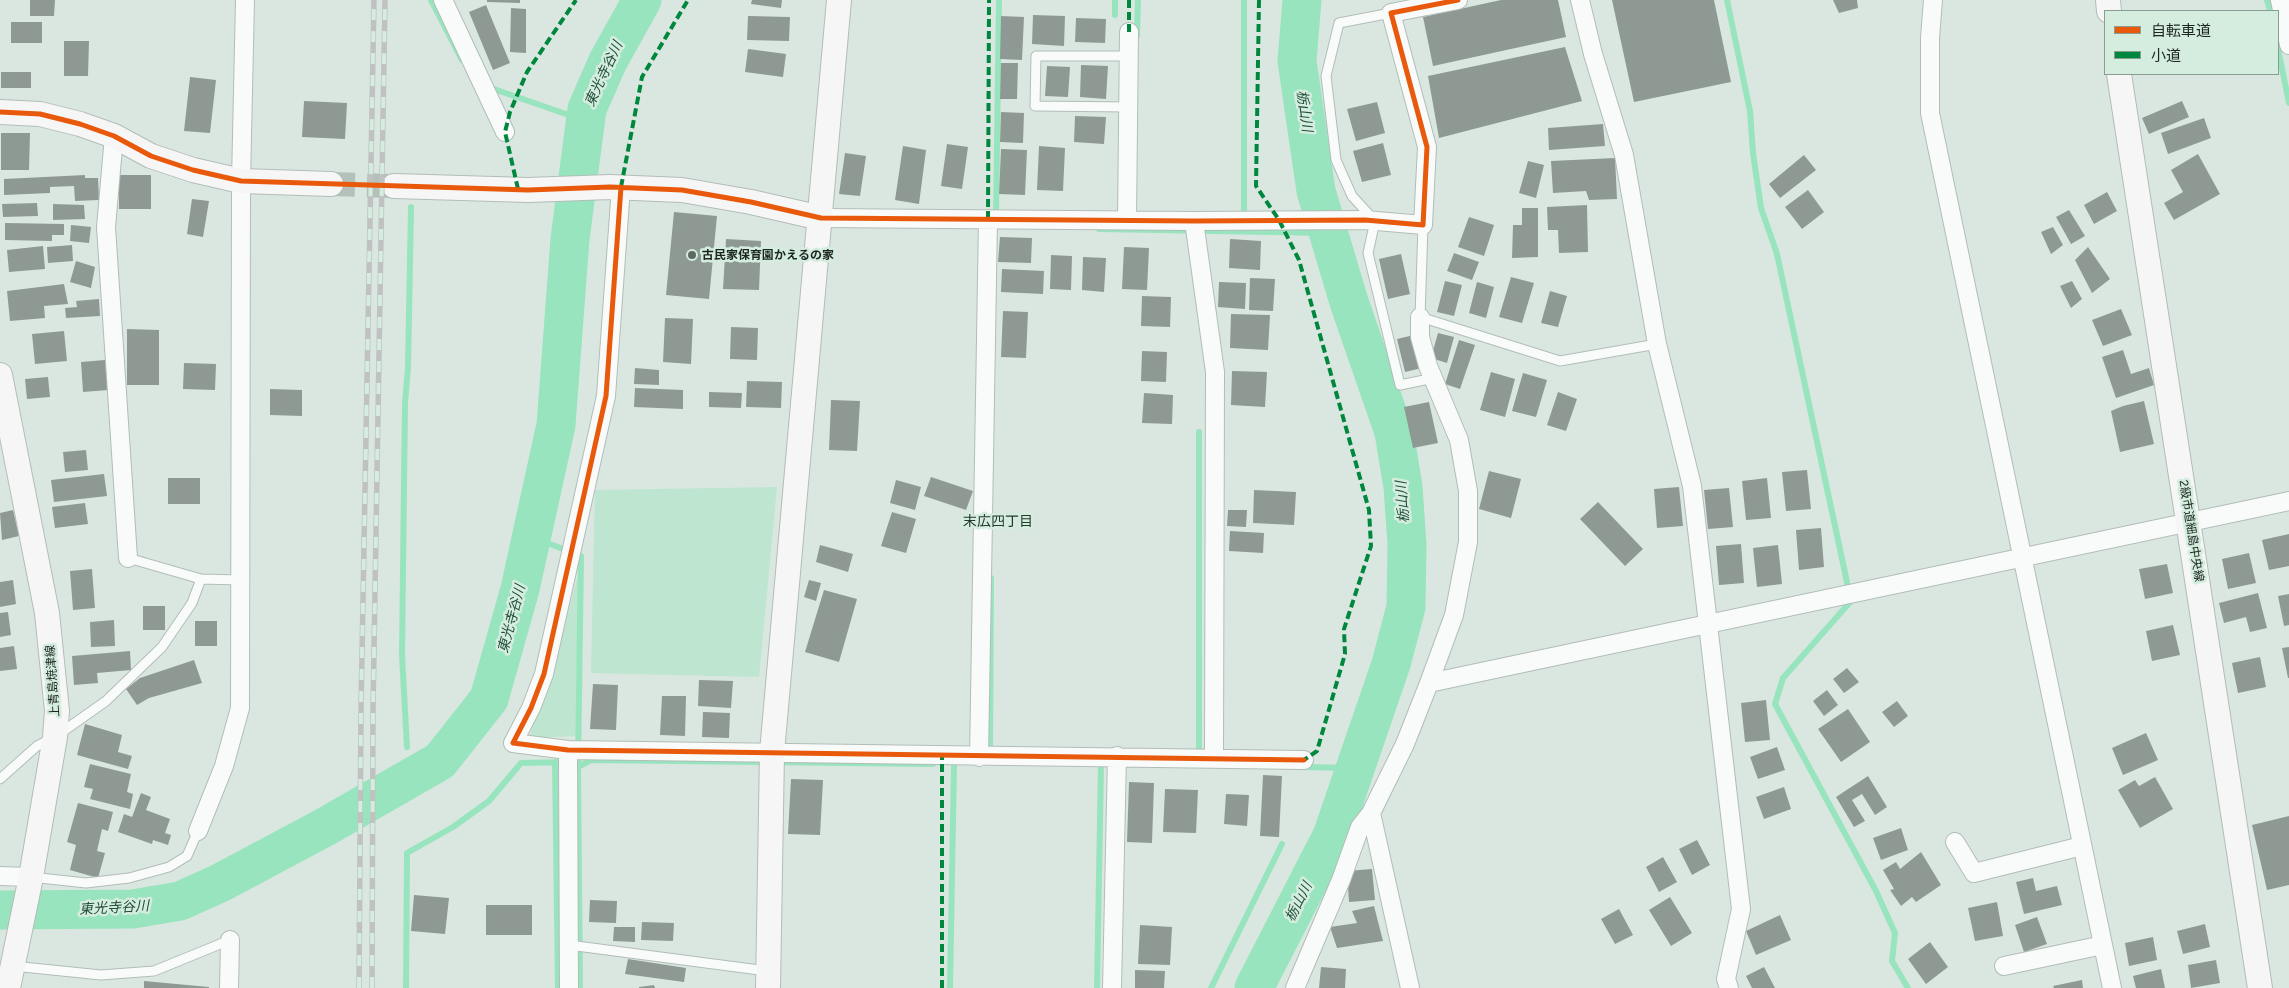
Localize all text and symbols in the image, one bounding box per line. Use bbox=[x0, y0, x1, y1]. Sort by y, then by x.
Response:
legend bbox=[2104, 10, 2279, 75]
text: 自転車道 bbox=[2151, 22, 2211, 40]
water label: 東光寺谷川 bbox=[582, 39, 626, 109]
text: 小道 bbox=[2151, 47, 2181, 65]
water label: 栃山川 bbox=[1293, 89, 1315, 133]
place label: 古民家保育園かえるの家 bbox=[702, 248, 834, 262]
marker: 古民家保育園かえるの家 bbox=[686, 249, 698, 261]
street label: 2級市道細島中央線 bbox=[2176, 479, 2206, 583]
water label: 栃山川 bbox=[1393, 480, 1413, 524]
district label: 末広四丁目 bbox=[963, 514, 1033, 530]
water label: 東光寺谷川 bbox=[495, 583, 529, 655]
street label: 上青島焼津線 bbox=[43, 645, 63, 717]
water label: 栃山川 bbox=[1282, 879, 1316, 925]
water label: 東光寺谷川 bbox=[79, 898, 149, 918]

